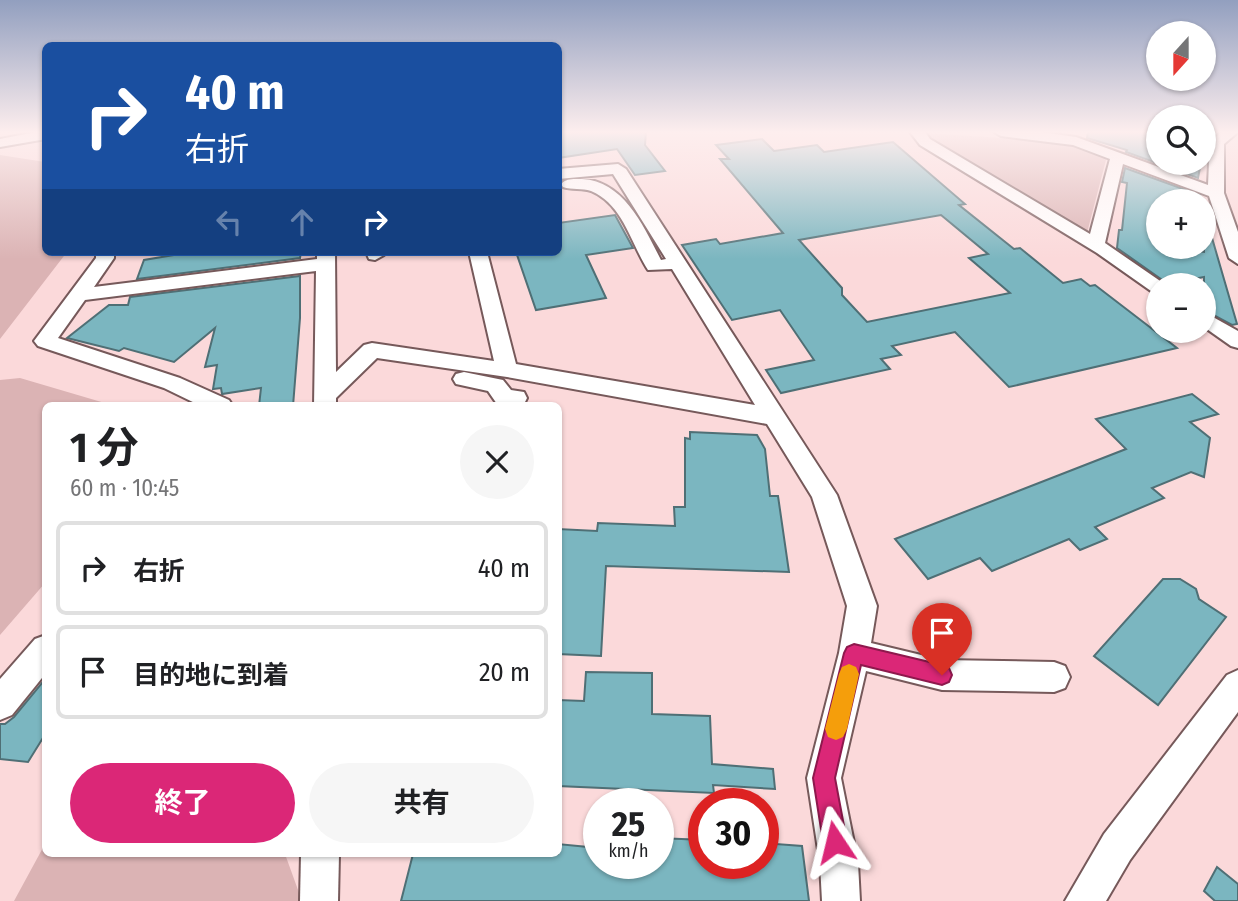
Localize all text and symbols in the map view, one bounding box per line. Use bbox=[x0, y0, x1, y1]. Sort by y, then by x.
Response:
north arrow bbox=[1146, 21, 1216, 91]
map controls bbox=[1146, 21, 1216, 343]
text: 40 m bbox=[185, 63, 285, 122]
icon: right bbox=[70, 70, 161, 161]
button: search bbox=[1146, 105, 1216, 175]
text: 右折 bbox=[185, 130, 249, 168]
button: + bbox=[1146, 189, 1216, 259]
icon: left bbox=[210, 203, 248, 241]
icon: ahead bbox=[283, 203, 321, 241]
icon: right bbox=[356, 203, 394, 241]
button: − bbox=[1146, 273, 1216, 343]
text: 1 分 bbox=[70, 423, 139, 473]
button: close bbox=[460, 425, 534, 499]
text: 60 m · 10:45 bbox=[70, 474, 179, 502]
icon: right bbox=[74, 549, 112, 587]
text: 40 m bbox=[478, 553, 530, 584]
text: 右折 bbox=[133, 556, 185, 587]
pin bbox=[912, 603, 972, 675]
icon: arrive bbox=[923, 614, 961, 652]
icon: arrive bbox=[74, 653, 112, 691]
text: 20 m bbox=[479, 657, 530, 688]
text: 目的地に到着 bbox=[133, 660, 289, 691]
button: 終了 bbox=[70, 763, 295, 843]
button: 共有 bbox=[309, 763, 534, 843]
speed limit sign: 30 bbox=[688, 788, 779, 879]
text: 25 bbox=[612, 803, 645, 845]
position arrow bbox=[798, 805, 872, 879]
text: km/h bbox=[608, 840, 649, 862]

